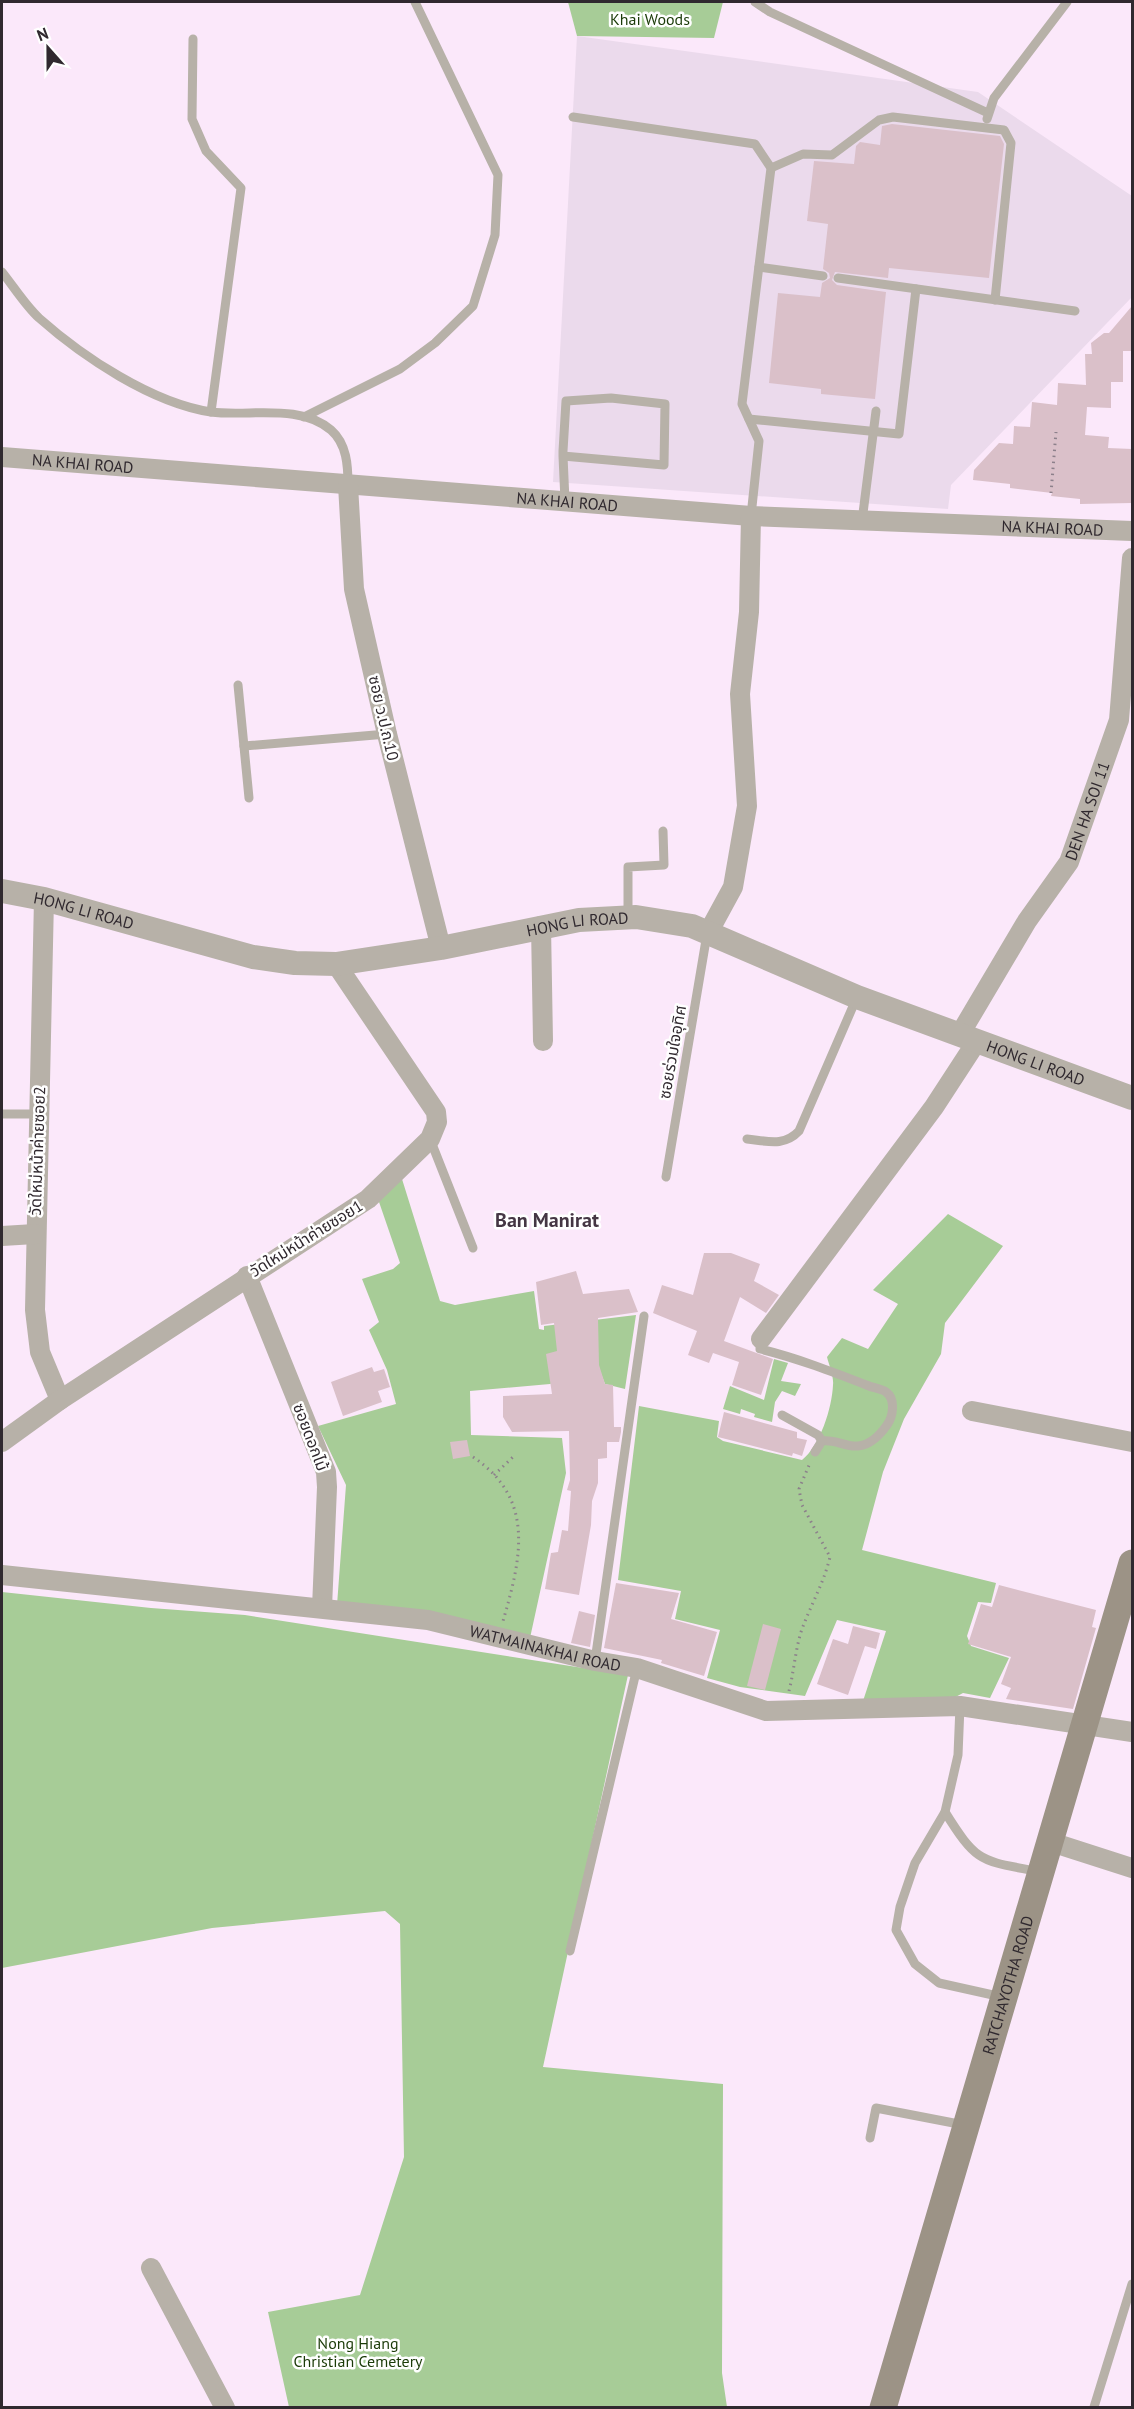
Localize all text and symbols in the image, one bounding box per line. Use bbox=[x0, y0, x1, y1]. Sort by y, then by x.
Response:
park label: Khai Woods bbox=[610, 9, 690, 29]
north arrow bbox=[18, 18, 78, 78]
text: N bbox=[34, 23, 51, 45]
street label: NA KHAI ROAD bbox=[31, 449, 134, 477]
street label: NA KHAI ROAD bbox=[516, 488, 619, 515]
street label: NA KHAI ROAD bbox=[1001, 516, 1104, 540]
street label: ซอย ว.ป.ถ.10 bbox=[364, 673, 404, 763]
street label: DEN HA SOI 11 bbox=[1060, 759, 1114, 863]
street label: HONG LI ROAD bbox=[32, 887, 136, 933]
street label: HONG LI ROAD bbox=[524, 907, 629, 940]
street label: ซอยร่วมใจอุทิศ bbox=[654, 1004, 690, 1100]
street label: HONG LI ROAD bbox=[984, 1036, 1088, 1090]
street label: วัดใหม่หน้าค่ายซอย2 bbox=[25, 1086, 49, 1216]
street label: วัดใหม่หน้าค่ายซอย1 bbox=[246, 1195, 366, 1281]
district label: Ban Manirat bbox=[495, 1207, 599, 1233]
street label: ซอยดอกไม้ bbox=[289, 1400, 333, 1474]
street label: WATMAINAKHAI ROAD bbox=[468, 1621, 622, 1675]
street label: RATCHAYOTHA ROAD bbox=[978, 1913, 1038, 2057]
park label: Nong Hiang Christian Cemetery bbox=[293, 2333, 423, 2371]

